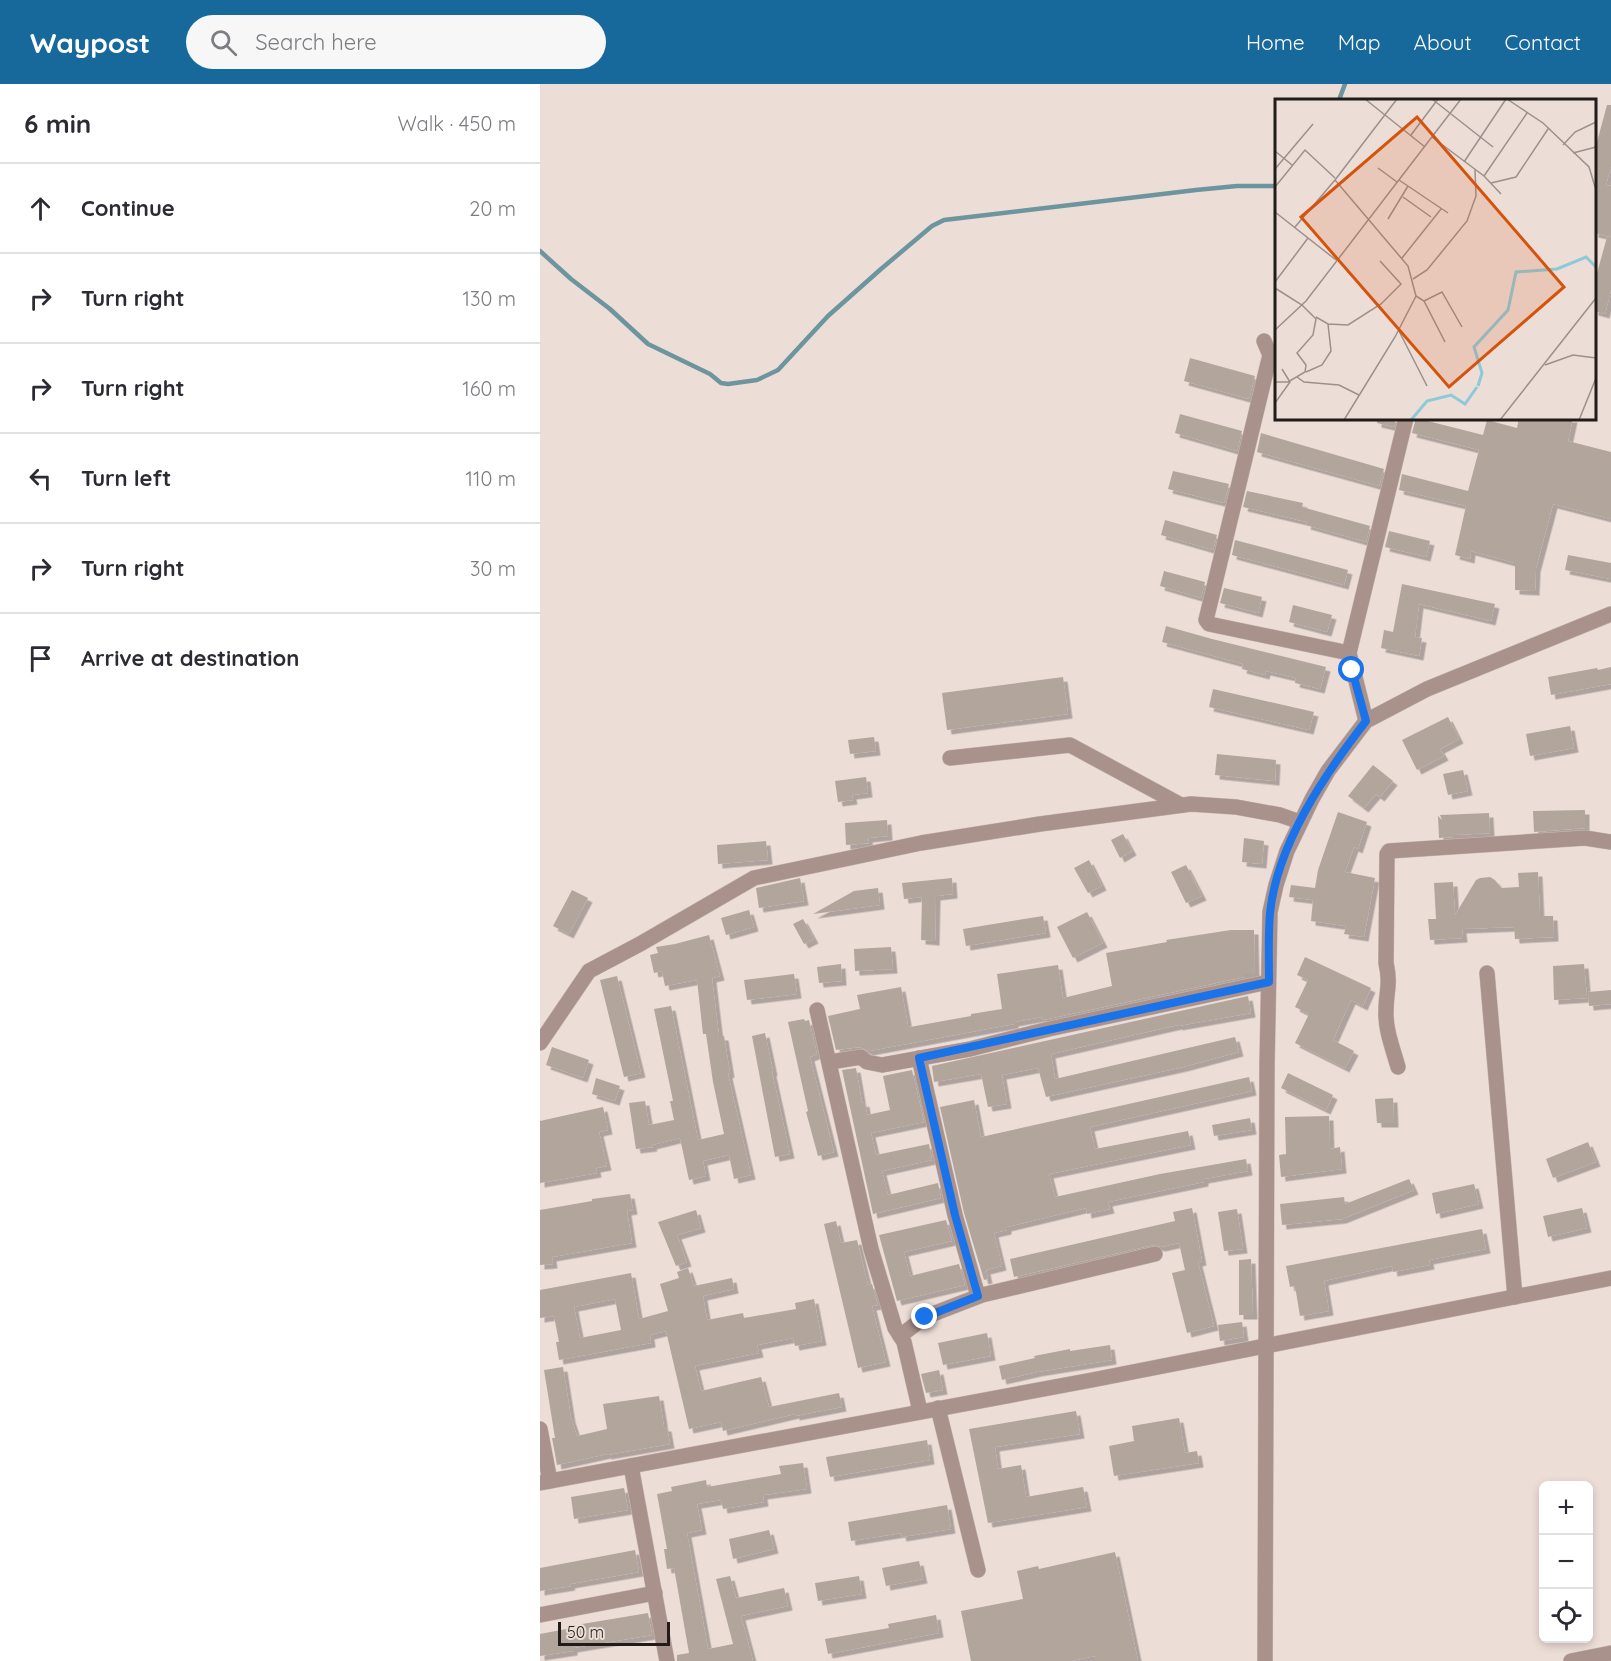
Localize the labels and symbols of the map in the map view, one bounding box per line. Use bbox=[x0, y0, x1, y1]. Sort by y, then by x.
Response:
inset map bbox=[1275, 99, 1596, 420]
route start bbox=[1338, 656, 1364, 682]
route end bbox=[911, 1303, 937, 1329]
scale bar bbox=[558, 1619, 670, 1646]

